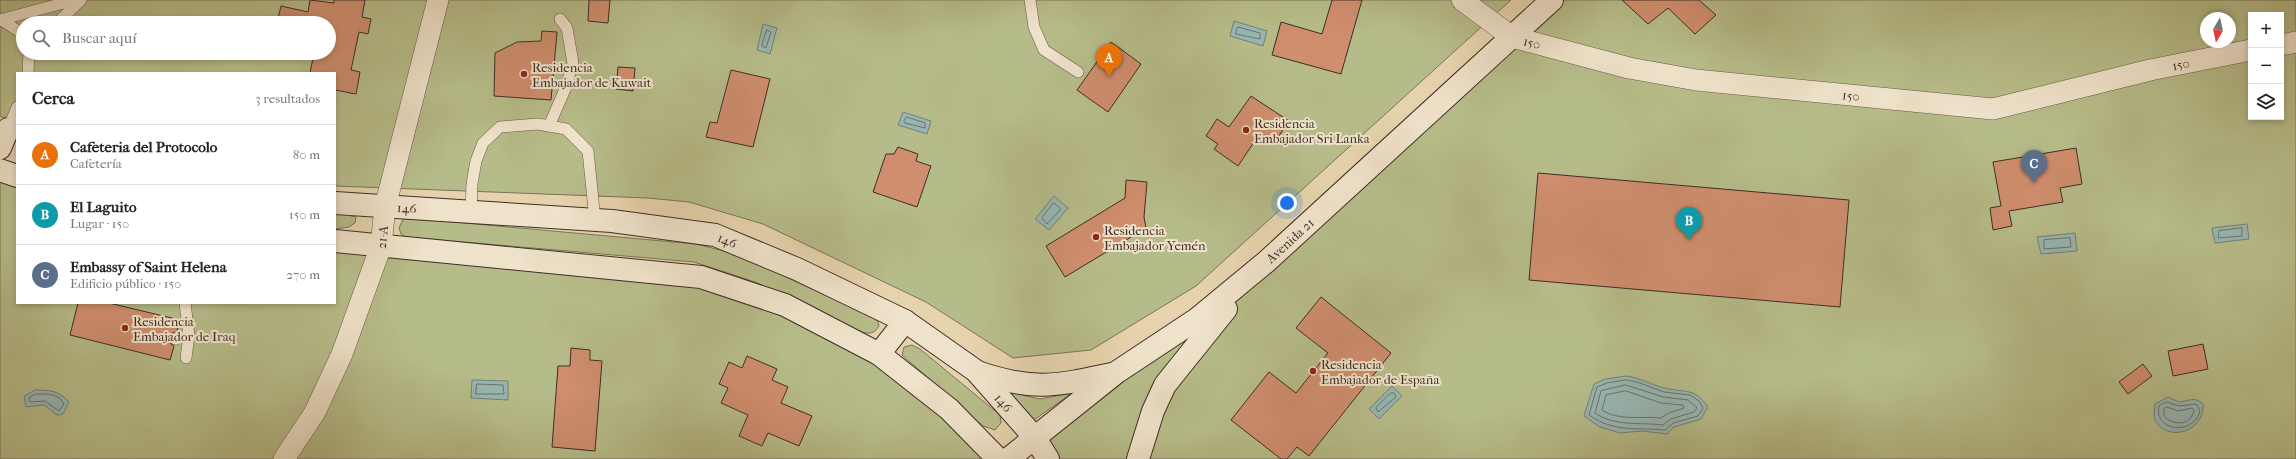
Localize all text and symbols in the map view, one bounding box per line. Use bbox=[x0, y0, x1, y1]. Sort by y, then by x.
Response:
north arrow bbox=[2200, 12, 2236, 48]
map controls bbox=[2248, 12, 2284, 120]
button: + bbox=[2248, 12, 2284, 48]
search box bbox=[16, 16, 336, 60]
icon: search bbox=[30, 27, 52, 49]
text: Buscar aquí bbox=[62, 29, 137, 47]
street label: 150 bbox=[1522, 33, 1542, 52]
pin: A bbox=[1096, 44, 1122, 77]
button: − bbox=[2248, 48, 2284, 84]
street label: 150 bbox=[2171, 55, 2191, 73]
place label: Residencia Embajador de Kuwait bbox=[532, 60, 652, 90]
marker: Residencia Embajador de Kuwait bbox=[519, 69, 529, 79]
button: layers bbox=[2248, 84, 2284, 120]
street label: 150 bbox=[1842, 87, 1860, 103]
text: Cerca bbox=[32, 88, 74, 108]
text: 3 resultados bbox=[255, 91, 320, 106]
place label: Residencia Embajador Sri Lanka bbox=[1254, 116, 1371, 146]
marker: Residencia Embajador Sri Lanka bbox=[1241, 125, 1251, 135]
text: Cafeteria del Protocolo bbox=[70, 138, 217, 156]
text: A bbox=[41, 147, 49, 162]
text: 80 m bbox=[293, 147, 320, 162]
pin: C bbox=[2021, 150, 2047, 183]
text: Cafetería bbox=[70, 156, 122, 171]
your location bbox=[1277, 193, 1297, 213]
text: El Laguito bbox=[70, 198, 137, 216]
street label: 146 bbox=[397, 200, 418, 216]
text: B bbox=[41, 207, 49, 222]
text: 150 m bbox=[289, 207, 320, 222]
pin: B bbox=[1676, 207, 1702, 240]
street label: Avenida 21 bbox=[1262, 215, 1317, 267]
text: Lugar · 150 bbox=[70, 216, 129, 231]
place label: Residencia Embajador Yemén bbox=[1104, 223, 1206, 253]
street label: 21-A bbox=[373, 224, 391, 249]
street label: 146 bbox=[716, 230, 740, 251]
marker: Residencia Embajador Yemén bbox=[1091, 232, 1101, 242]
text: Embassy of Saint Helena bbox=[70, 258, 227, 276]
text: C bbox=[41, 267, 49, 282]
text: 270 m bbox=[286, 267, 320, 282]
text: Edificio público · 150 bbox=[70, 276, 181, 291]
place label: Residencia Embajador de Iraq bbox=[133, 314, 236, 344]
marker: Residencia Embajador de Iraq bbox=[120, 323, 130, 333]
place label: Residencia Embajador de España bbox=[1321, 357, 1440, 387]
marker: Residencia Embajador de España bbox=[1308, 366, 1318, 376]
street label: 146 bbox=[992, 390, 1016, 415]

